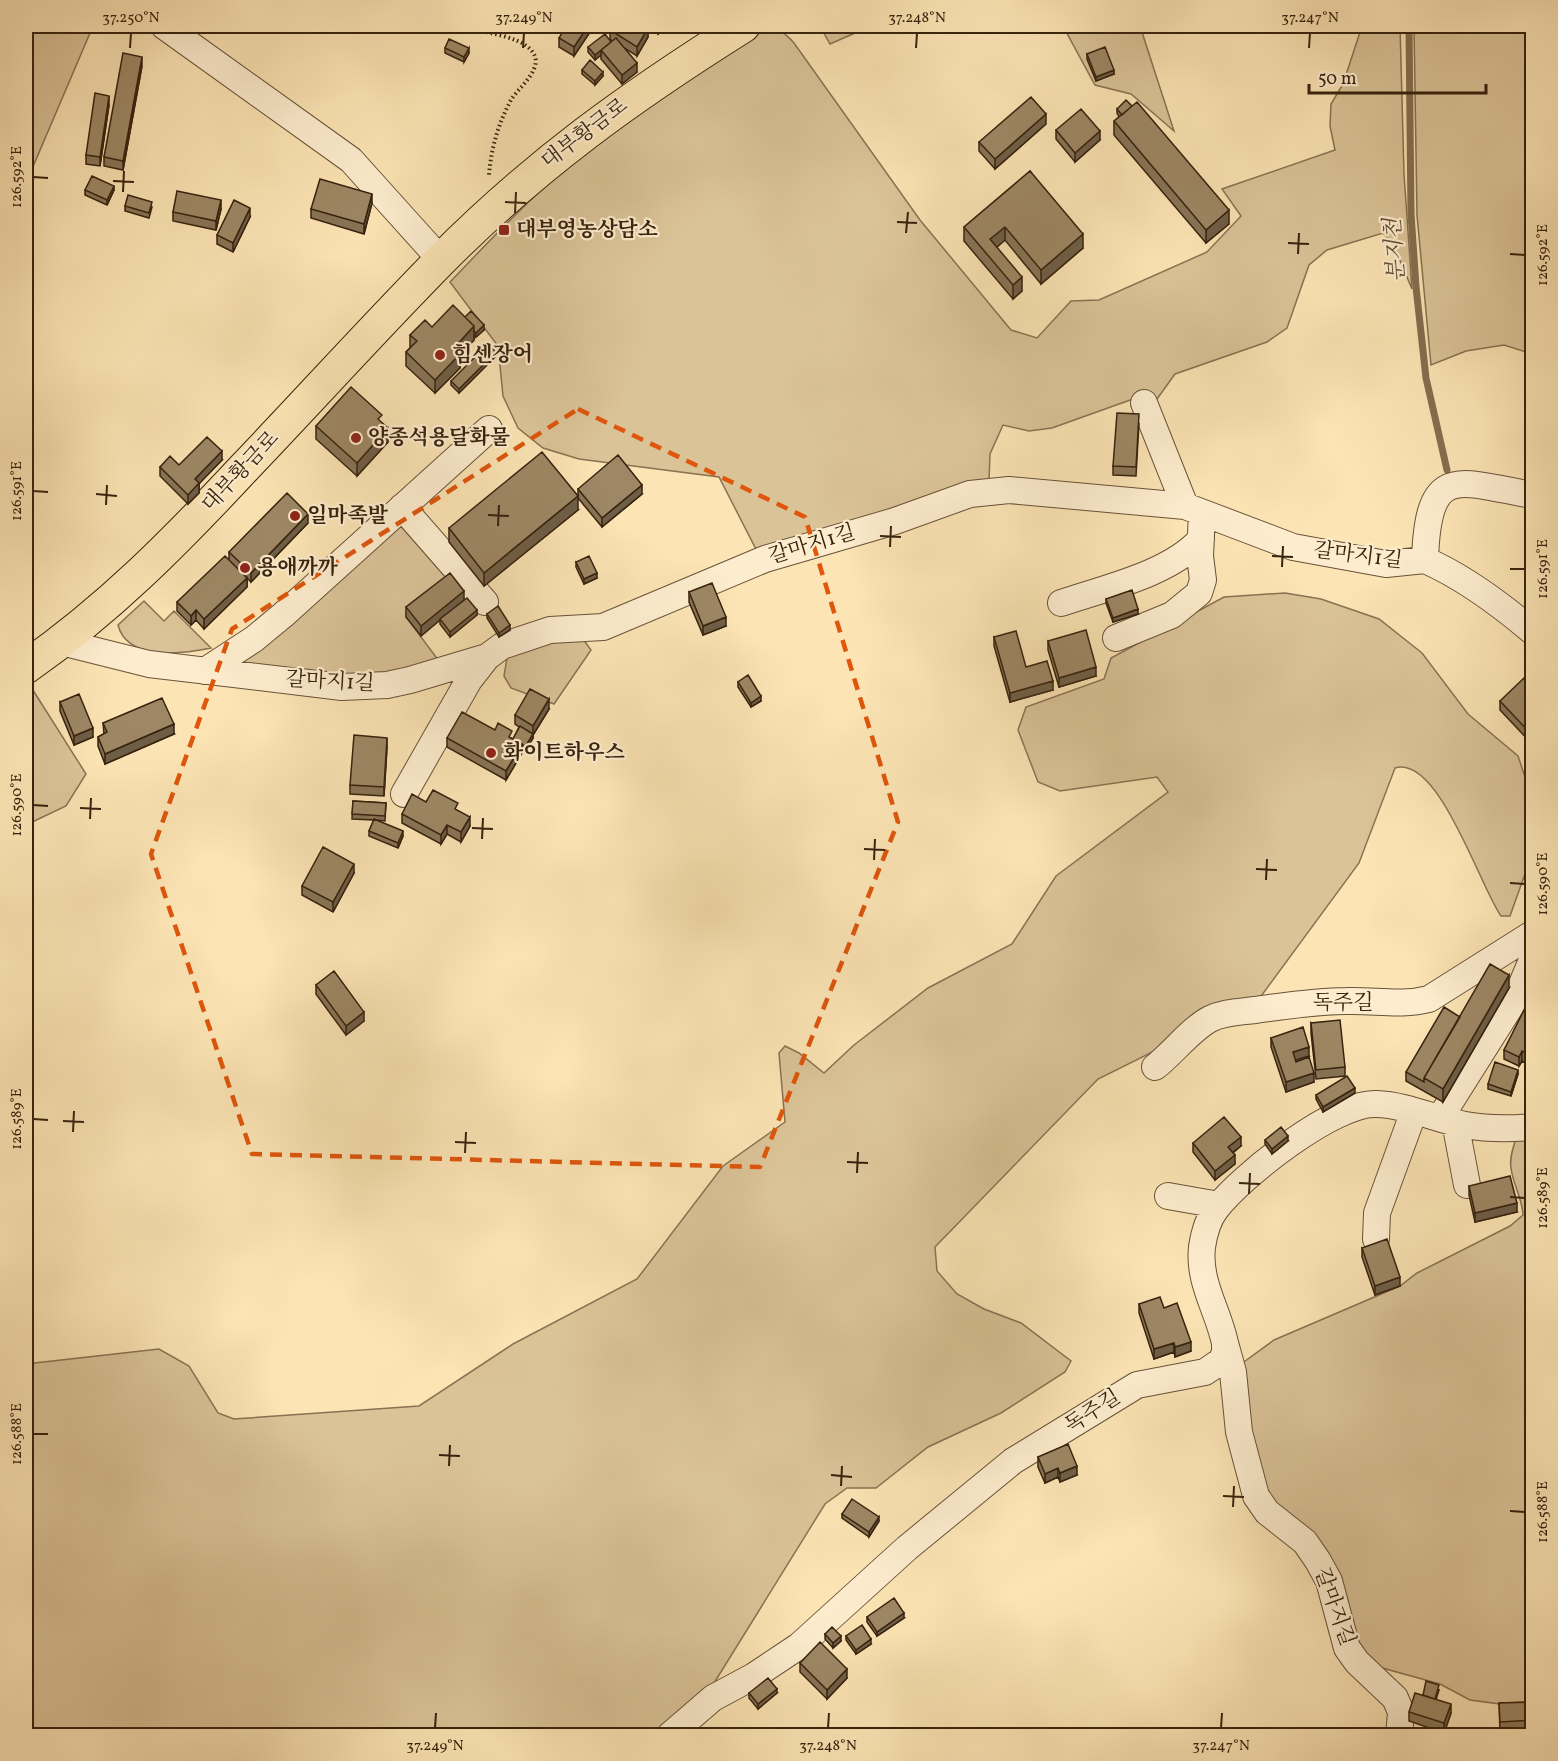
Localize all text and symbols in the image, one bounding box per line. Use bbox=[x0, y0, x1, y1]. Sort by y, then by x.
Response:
text: 37.250°N bbox=[102, 8, 160, 29]
text: 37.249°N bbox=[495, 8, 553, 29]
text: 37.248°N bbox=[888, 8, 946, 29]
text: 37.247°N bbox=[1281, 8, 1339, 29]
scale bar bbox=[1309, 57, 1486, 95]
text: 50 m bbox=[1318, 67, 1357, 92]
street label: 대부황금로 bbox=[536, 92, 634, 176]
text: 126.592°E bbox=[7, 146, 28, 208]
water label: 분지천 bbox=[1378, 215, 1414, 283]
place label: 대부영농상담소 bbox=[516, 216, 658, 245]
marker: 대부영농상담소 bbox=[497, 223, 511, 237]
text: 126.592°E bbox=[1533, 224, 1554, 286]
place label: 힘센장어 bbox=[452, 341, 533, 370]
marker: 힘센장어 bbox=[433, 348, 447, 362]
place label: 양종석용달화물 bbox=[368, 424, 510, 453]
street label: 대부황금로 bbox=[196, 425, 286, 519]
marker: 양종석용달화물 bbox=[349, 431, 363, 445]
text: 126.591°E bbox=[7, 461, 28, 521]
place label: 일마족발 bbox=[307, 502, 389, 531]
marker: 일마족발 bbox=[288, 509, 302, 523]
street label: 갈마지1길 bbox=[765, 518, 859, 572]
street label: 갈마지1길 bbox=[1312, 536, 1404, 576]
text: 126.591°E bbox=[1533, 539, 1554, 599]
place label: 용애까까 bbox=[257, 554, 339, 583]
marker: 용애까까 bbox=[238, 561, 252, 575]
street label: 갈마지1길 bbox=[285, 665, 375, 699]
place label: 화이트하우스 bbox=[503, 739, 625, 768]
marker: 화이트하우스 bbox=[484, 746, 498, 760]
text: 126.590°E bbox=[7, 773, 28, 837]
text: 126.590°E bbox=[1533, 852, 1554, 916]
street label: 독주길 bbox=[1313, 989, 1373, 1018]
text: 126.589°E bbox=[7, 1088, 28, 1150]
text: 126.589°E bbox=[1533, 1167, 1554, 1229]
street label: 독주길 bbox=[1060, 1383, 1126, 1441]
text: 126.588°E bbox=[7, 1403, 28, 1465]
text: 126.588°E bbox=[1533, 1481, 1554, 1543]
street label: 갈마지길 bbox=[1306, 1564, 1362, 1650]
text: 37.249°N bbox=[406, 1736, 464, 1757]
text: 37.248°N bbox=[799, 1736, 857, 1757]
text: 37.247°N bbox=[1192, 1736, 1250, 1757]

